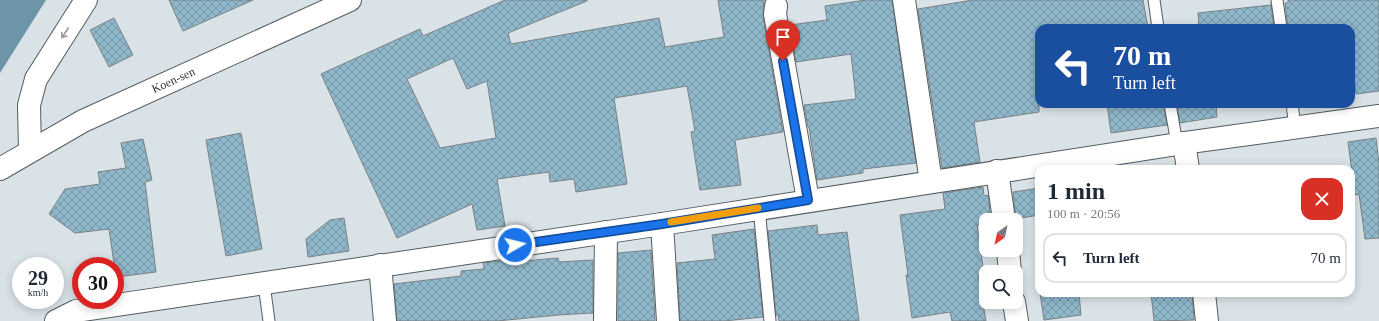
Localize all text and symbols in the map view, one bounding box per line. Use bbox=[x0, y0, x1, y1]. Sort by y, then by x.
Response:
pin bbox=[766, 20, 800, 61]
icon: arrive bbox=[772, 26, 794, 48]
one-way arrow bbox=[61, 27, 69, 39]
icon: left bbox=[1047, 40, 1099, 92]
text: 70 m bbox=[1113, 40, 1171, 71]
street label: Koen-sen bbox=[149, 64, 197, 96]
text: Turn left bbox=[1113, 73, 1176, 93]
text: 1 min bbox=[1047, 178, 1105, 204]
button: close bbox=[1301, 178, 1343, 220]
text: 100 m · 20:56 bbox=[1047, 206, 1120, 221]
north arrow bbox=[979, 213, 1023, 257]
map controls bbox=[979, 213, 1023, 309]
position arrow bbox=[494, 224, 536, 266]
icon: left bbox=[1049, 247, 1071, 269]
text: Turn left bbox=[1083, 250, 1140, 266]
text: 70 m bbox=[1311, 250, 1341, 266]
speed limit sign: 30 bbox=[72, 257, 124, 309]
button: search bbox=[979, 265, 1023, 309]
text: 29 bbox=[28, 267, 48, 289]
text: km/h bbox=[28, 287, 48, 298]

